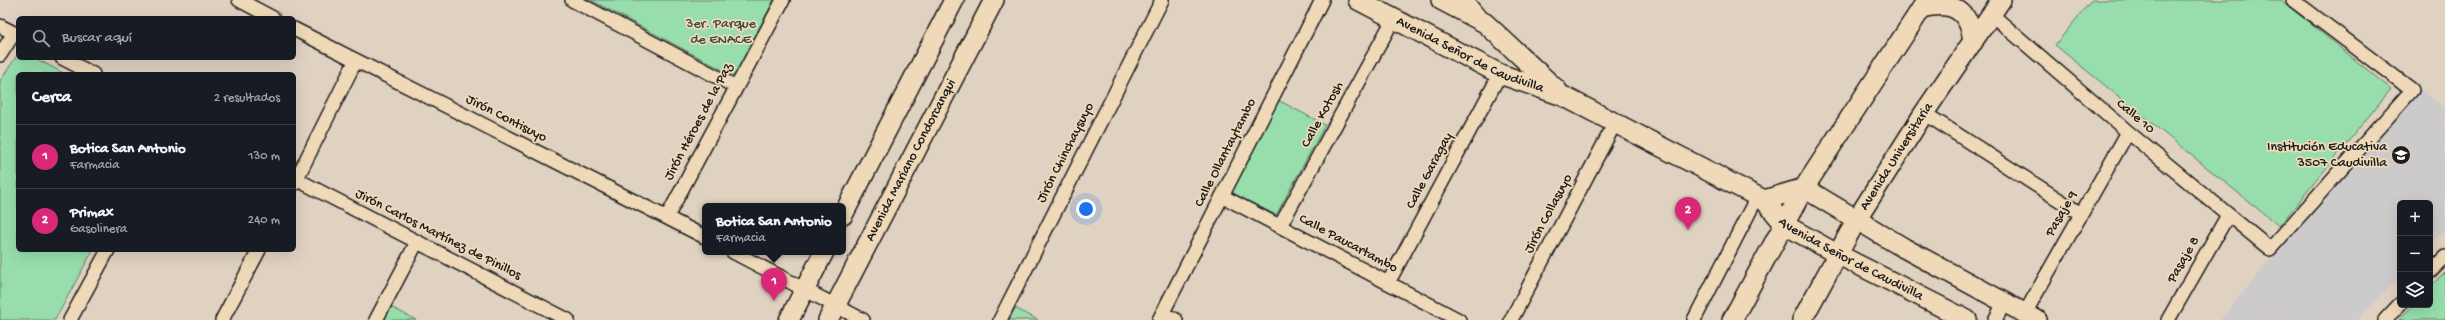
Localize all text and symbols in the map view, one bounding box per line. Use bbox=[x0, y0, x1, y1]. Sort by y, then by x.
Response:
street label: Avenida Señor de Caudivilla bbox=[1393, 13, 1547, 98]
search box bbox=[16, 16, 296, 60]
park label: 3er. Parque de ENACE bbox=[685, 16, 757, 49]
icon: search bbox=[30, 27, 52, 49]
text: Buscar aquí bbox=[62, 29, 132, 47]
street label: Jirón Héroes de la Paz bbox=[661, 60, 737, 184]
street label: Avenida Mariano Condorcanqui bbox=[862, 76, 960, 244]
street label: Calle Kotosh bbox=[1298, 79, 1348, 151]
text: Cerca bbox=[32, 88, 71, 108]
text: 2 resultados bbox=[214, 91, 280, 106]
street label: Jirón Contisuyo bbox=[463, 91, 549, 147]
street label: Calle Ollantaytambo bbox=[1191, 96, 1261, 210]
street label: Calle 10 bbox=[2112, 96, 2158, 138]
street label: Avenida Universitaria bbox=[1856, 98, 1938, 214]
street label: Jirón Chinchaysuyo bbox=[1033, 100, 1099, 206]
street label: Calle Garagay bbox=[1403, 130, 1457, 212]
place label: Institución Educativa 3507 Caudivilla bbox=[2267, 139, 2388, 172]
text: Botica San Antonio bbox=[70, 140, 186, 158]
school or university icon: Institución Educativa 3507 Caudivilla bbox=[2390, 144, 2412, 166]
text: 1 bbox=[42, 149, 48, 164]
text: 130 m bbox=[248, 149, 280, 164]
text: Farmacia bbox=[70, 158, 119, 173]
street label: Jirón Collasuyo bbox=[1521, 171, 1577, 257]
street label: Jirón Carlos Martínez de Pinillos bbox=[352, 186, 525, 285]
street label: Pasaje 9 bbox=[2042, 188, 2082, 241]
pin: 2 bbox=[1675, 197, 1701, 230]
your location bbox=[1076, 199, 1096, 219]
map controls bbox=[2397, 200, 2433, 308]
button: + bbox=[2397, 200, 2433, 236]
popup bbox=[702, 203, 846, 255]
text: Primax bbox=[70, 204, 114, 222]
street label: Calle Paucartambo bbox=[1296, 211, 1400, 277]
text: 2 bbox=[42, 213, 48, 228]
text: 240 m bbox=[248, 213, 280, 228]
text: Botica San Antonio bbox=[716, 213, 832, 231]
street label: Avenida Señor de Caudivilla bbox=[1774, 214, 1927, 305]
text: Gasolinera bbox=[70, 222, 127, 237]
text: Farmacia bbox=[716, 231, 765, 246]
street label: Pasaje 8 bbox=[2163, 234, 2204, 287]
button: − bbox=[2397, 236, 2433, 272]
pin: 1 bbox=[761, 268, 787, 301]
button: layers bbox=[2397, 272, 2433, 308]

